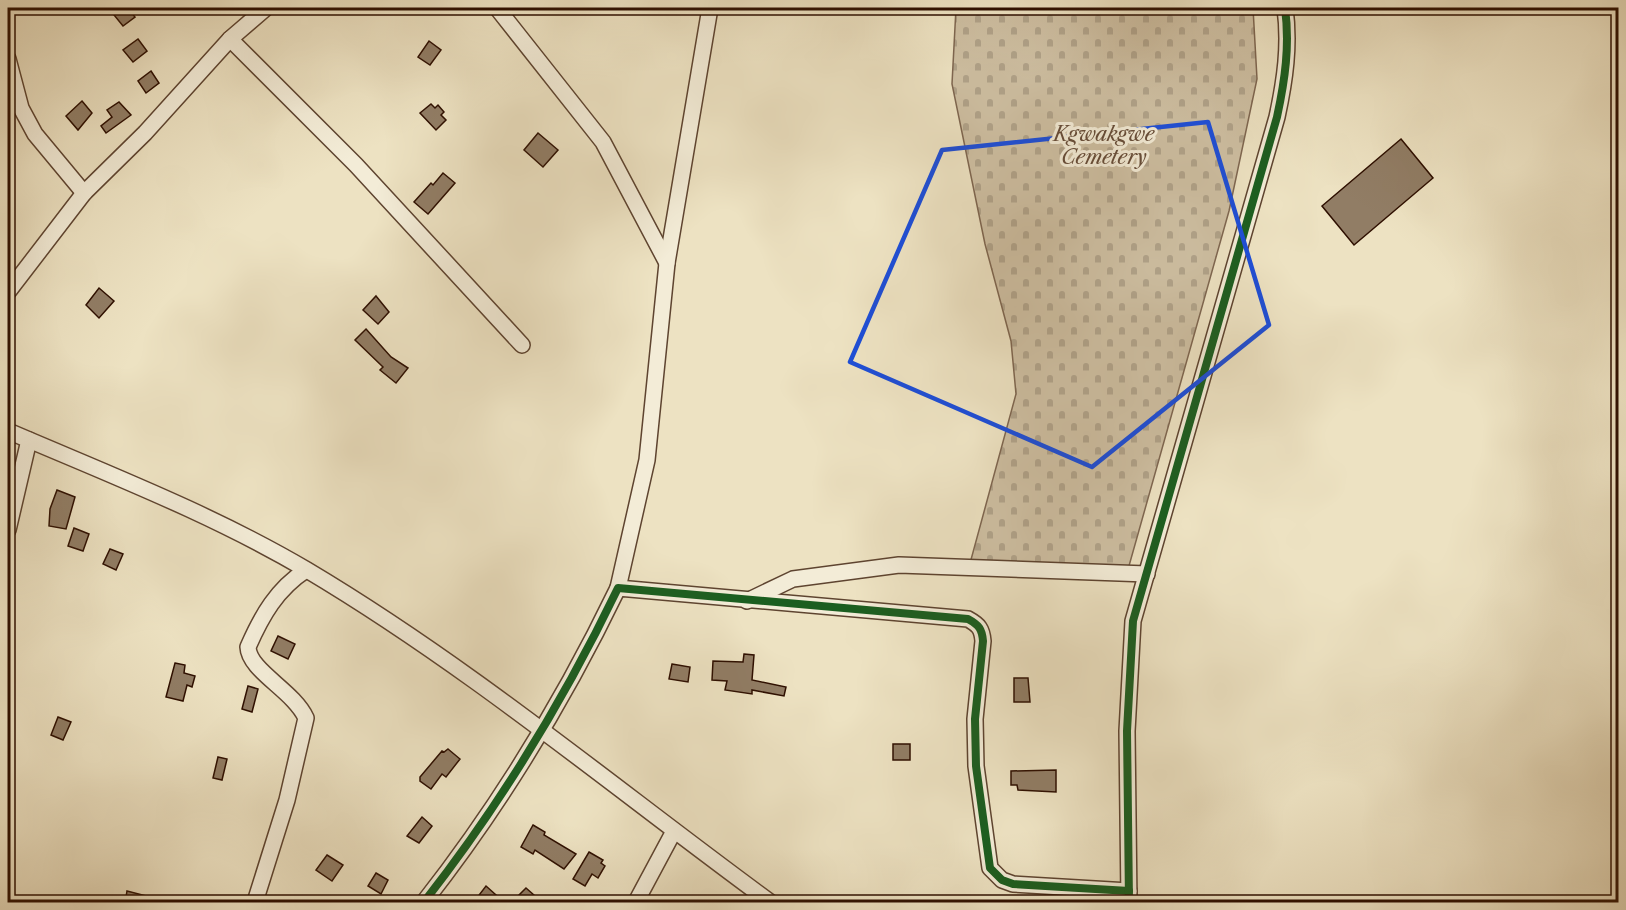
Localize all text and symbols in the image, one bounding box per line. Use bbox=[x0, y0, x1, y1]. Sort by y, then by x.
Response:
park label: Kgwakgwe Cemetery bbox=[1052, 122, 1156, 169]

